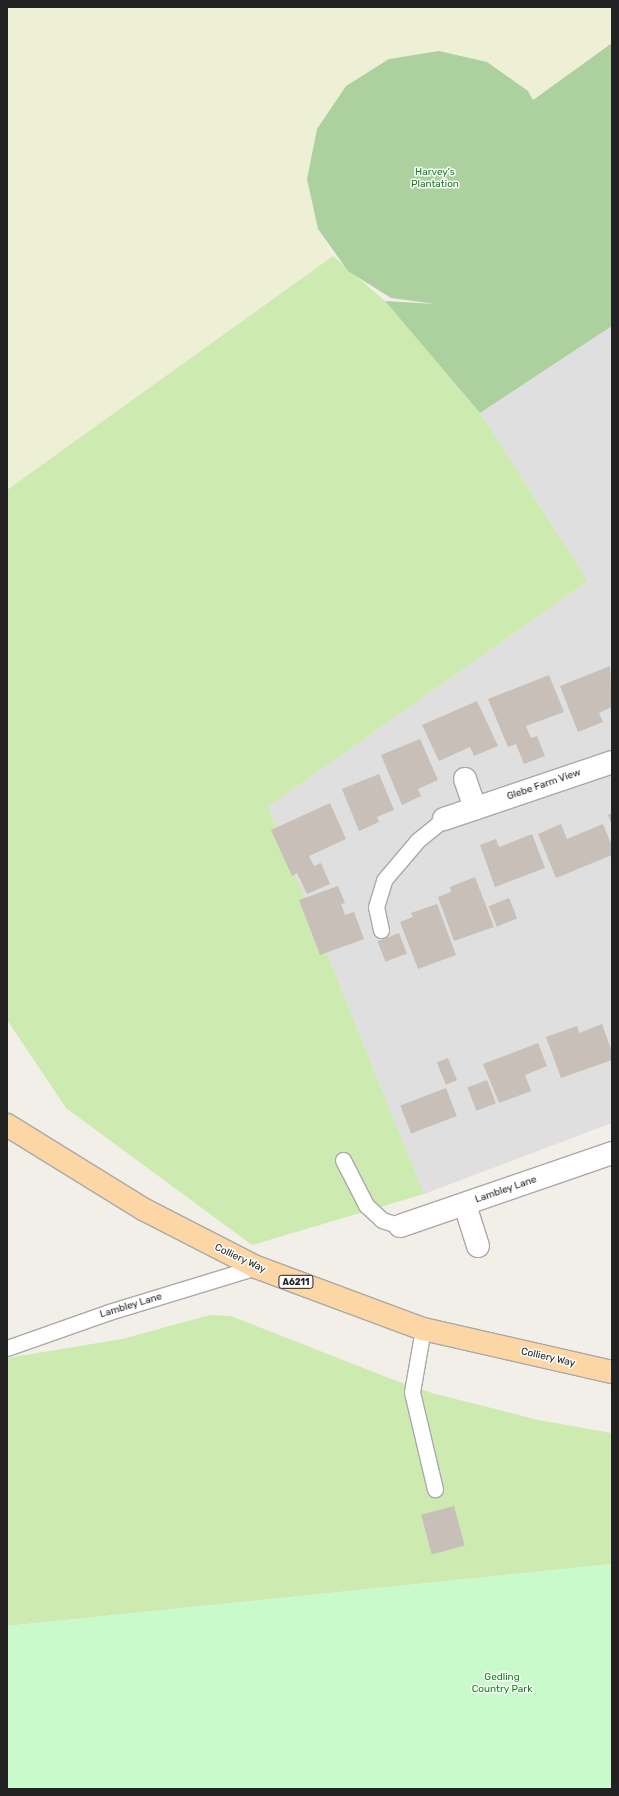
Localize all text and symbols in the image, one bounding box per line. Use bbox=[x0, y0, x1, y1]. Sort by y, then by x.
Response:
park label: Harvey's Plantation bbox=[411, 166, 459, 190]
street label: Glebe Farm View bbox=[505, 767, 583, 803]
street label: Lambley Lane bbox=[474, 1174, 538, 1206]
street label: Colliery Way bbox=[212, 1242, 268, 1276]
road number: A6211 bbox=[278, 1275, 314, 1289]
street label: Lambley Lane bbox=[98, 1291, 164, 1321]
street label: Colliery Way bbox=[519, 1346, 577, 1370]
park label: Gedling Country Park bbox=[472, 1671, 532, 1694]

